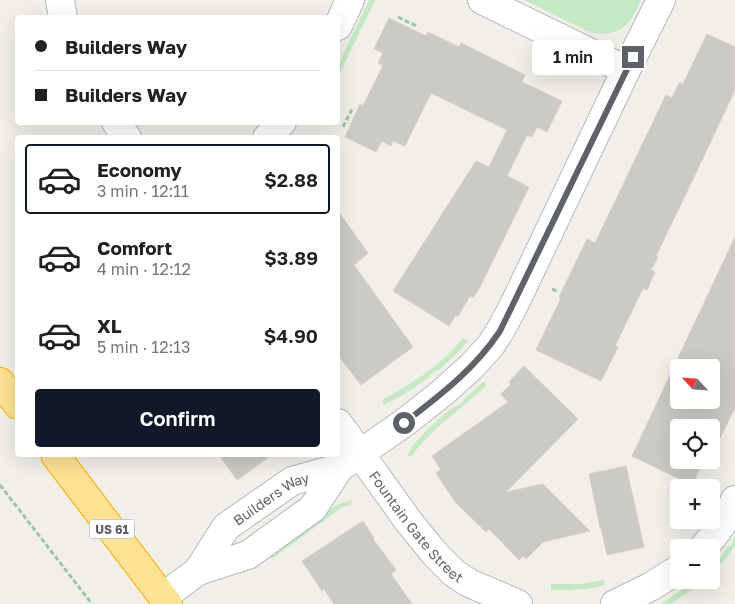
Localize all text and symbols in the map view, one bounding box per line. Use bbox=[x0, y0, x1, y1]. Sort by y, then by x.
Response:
text: Builders Way bbox=[65, 35, 187, 58]
callout: 1 min bbox=[533, 40, 616, 74]
route end bbox=[622, 46, 644, 68]
text: 1 min bbox=[553, 47, 593, 67]
text: Builders Way bbox=[65, 83, 187, 106]
icon: car bbox=[37, 157, 82, 202]
text: Economy bbox=[97, 158, 182, 181]
text: $2.88 bbox=[264, 168, 318, 191]
text: 3 min · 12:11 bbox=[97, 181, 189, 201]
icon: car bbox=[37, 235, 82, 280]
text: Comfort bbox=[97, 236, 172, 259]
text: $3.89 bbox=[264, 246, 318, 269]
text: 4 min · 12:12 bbox=[97, 259, 191, 279]
icon: car bbox=[37, 313, 82, 358]
text: XL bbox=[97, 314, 122, 337]
text: $4.90 bbox=[264, 324, 318, 347]
text: 5 min · 12:13 bbox=[97, 337, 190, 357]
north arrow bbox=[670, 359, 720, 409]
map controls bbox=[670, 359, 720, 589]
button: Confirm bbox=[35, 389, 320, 447]
route start bbox=[393, 412, 415, 434]
button: locate bbox=[670, 419, 720, 469]
street label: Fountain Gate Street bbox=[366, 467, 467, 585]
street label: Builders Way bbox=[229, 468, 311, 528]
button: + bbox=[670, 479, 720, 529]
road number: US 61 bbox=[90, 520, 134, 538]
button: − bbox=[670, 539, 720, 589]

